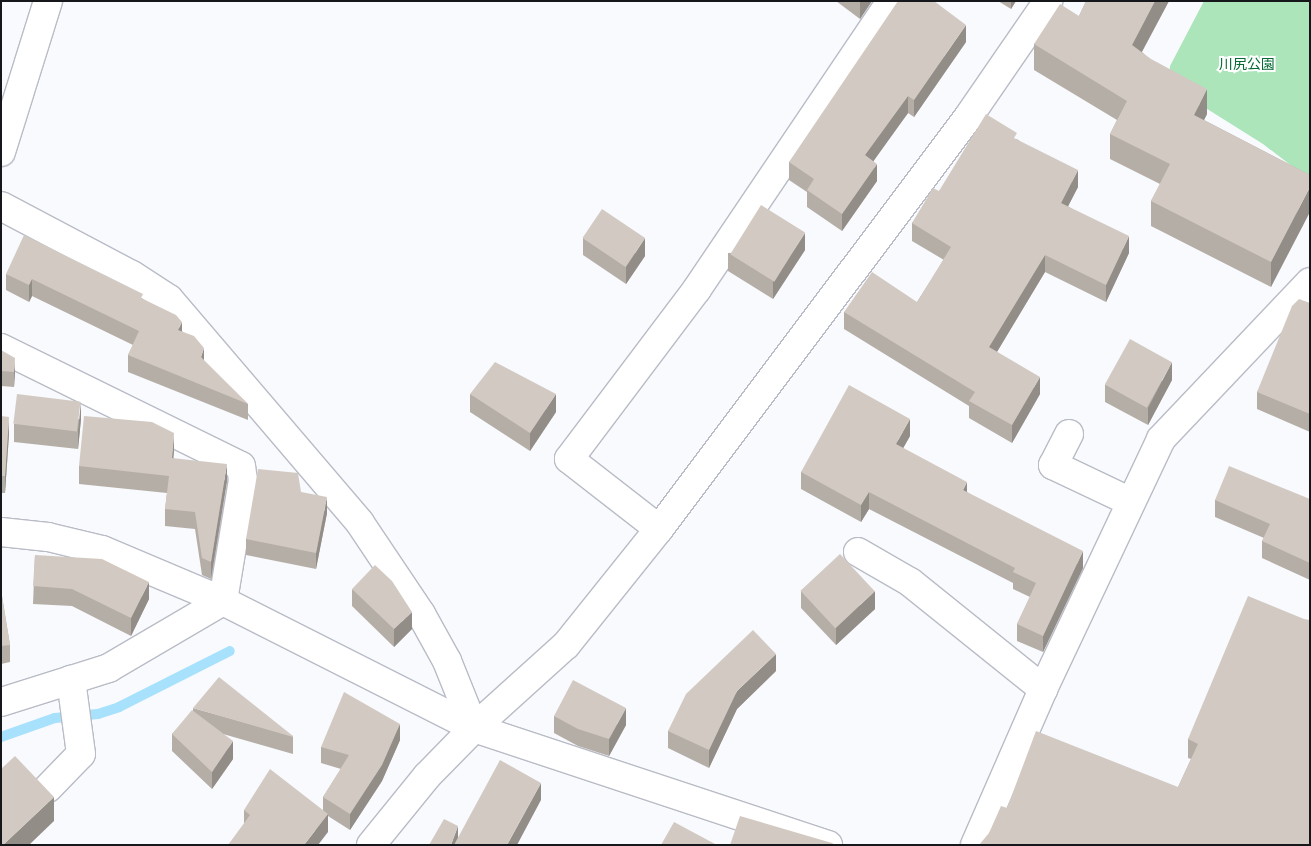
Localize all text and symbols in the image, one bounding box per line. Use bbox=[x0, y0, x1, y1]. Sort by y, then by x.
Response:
park label: 川尻公園 bbox=[1219, 56, 1275, 72]

